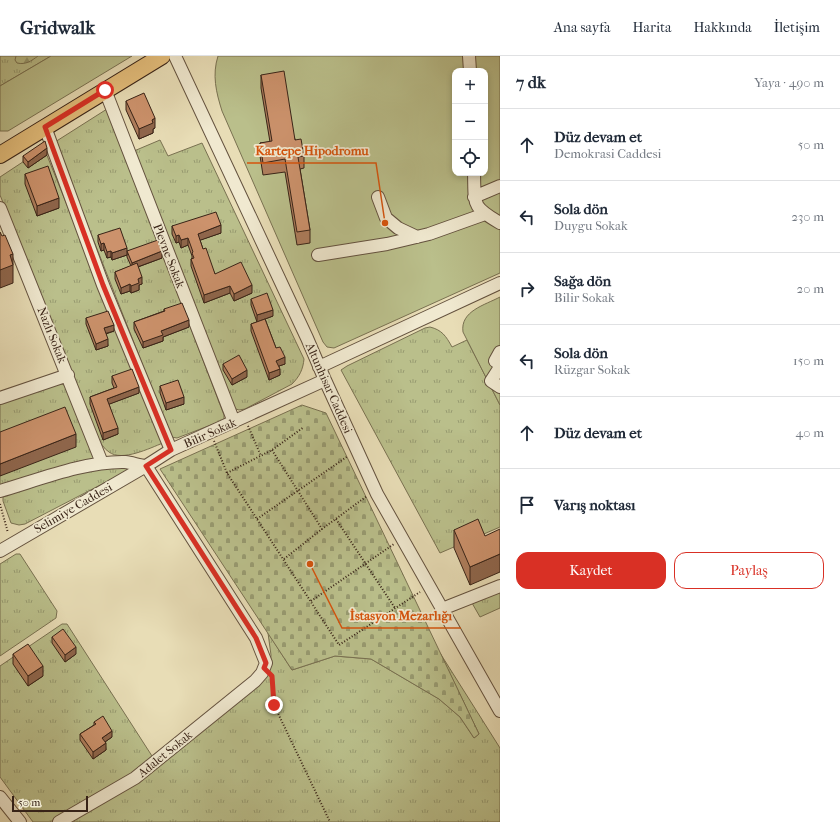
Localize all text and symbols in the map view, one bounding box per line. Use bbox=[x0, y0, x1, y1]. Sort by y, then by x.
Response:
text: Gridwalk bbox=[20, 17, 95, 39]
text: Ana sayfa bbox=[554, 19, 610, 36]
text: Harita bbox=[632, 19, 671, 36]
text: Hakkında bbox=[693, 19, 752, 36]
text: İletişim bbox=[774, 19, 820, 36]
map controls bbox=[452, 68, 488, 176]
button: + bbox=[452, 68, 488, 104]
text: 7 dk bbox=[516, 72, 546, 92]
text: Yaya · 490 m bbox=[754, 75, 824, 90]
route start bbox=[96, 81, 114, 99]
button: − bbox=[452, 104, 488, 140]
text: Düz devam et bbox=[554, 128, 642, 146]
icon: ahead bbox=[516, 134, 538, 156]
text: 50 m bbox=[798, 137, 824, 152]
callout: Kartepe Hipodromu bbox=[247, 138, 376, 163]
button: locate bbox=[452, 140, 488, 176]
text: Kartepe Hipodromu bbox=[255, 143, 369, 159]
text: Demokrasi Caddesi bbox=[554, 146, 661, 161]
text: Sola dön bbox=[554, 200, 608, 218]
icon: left bbox=[516, 206, 538, 228]
text: 230 m bbox=[791, 209, 824, 224]
text: Duygu Sokak bbox=[554, 218, 628, 233]
street label: Plevne Sokak bbox=[150, 222, 188, 291]
text: Sağa dön bbox=[554, 272, 611, 290]
icon: right bbox=[516, 278, 538, 300]
text: 20 m bbox=[797, 281, 824, 296]
text: Bilir Sokak bbox=[554, 290, 615, 305]
street label: Nazlı Sokak bbox=[34, 305, 70, 366]
street label: Altunhisar Caddesi bbox=[302, 340, 355, 436]
text: Sola dön bbox=[554, 344, 608, 362]
icon: left bbox=[516, 350, 538, 372]
text: 150 m bbox=[793, 353, 824, 368]
text: Rüzgar Sokak bbox=[554, 362, 630, 377]
street label: Bilir Sokak bbox=[182, 415, 239, 451]
icon: ahead bbox=[516, 422, 538, 444]
text: Düz devam et bbox=[554, 424, 642, 442]
text: 40 m bbox=[796, 425, 824, 440]
street label: Selimiye Caddesi bbox=[32, 480, 115, 536]
icon: arrive bbox=[516, 494, 538, 516]
text: Varış noktası bbox=[554, 496, 635, 514]
button: Kaydet bbox=[516, 552, 666, 589]
button: Paylaş bbox=[674, 552, 824, 589]
callout: İstasyon Mezarlığı bbox=[342, 603, 461, 628]
text: İstasyon Mezarlığı bbox=[350, 608, 452, 624]
route end bbox=[265, 696, 283, 714]
street label: Adalet Sokak bbox=[134, 727, 196, 781]
scale bar bbox=[12, 794, 88, 813]
text: 50 m bbox=[18, 796, 40, 809]

